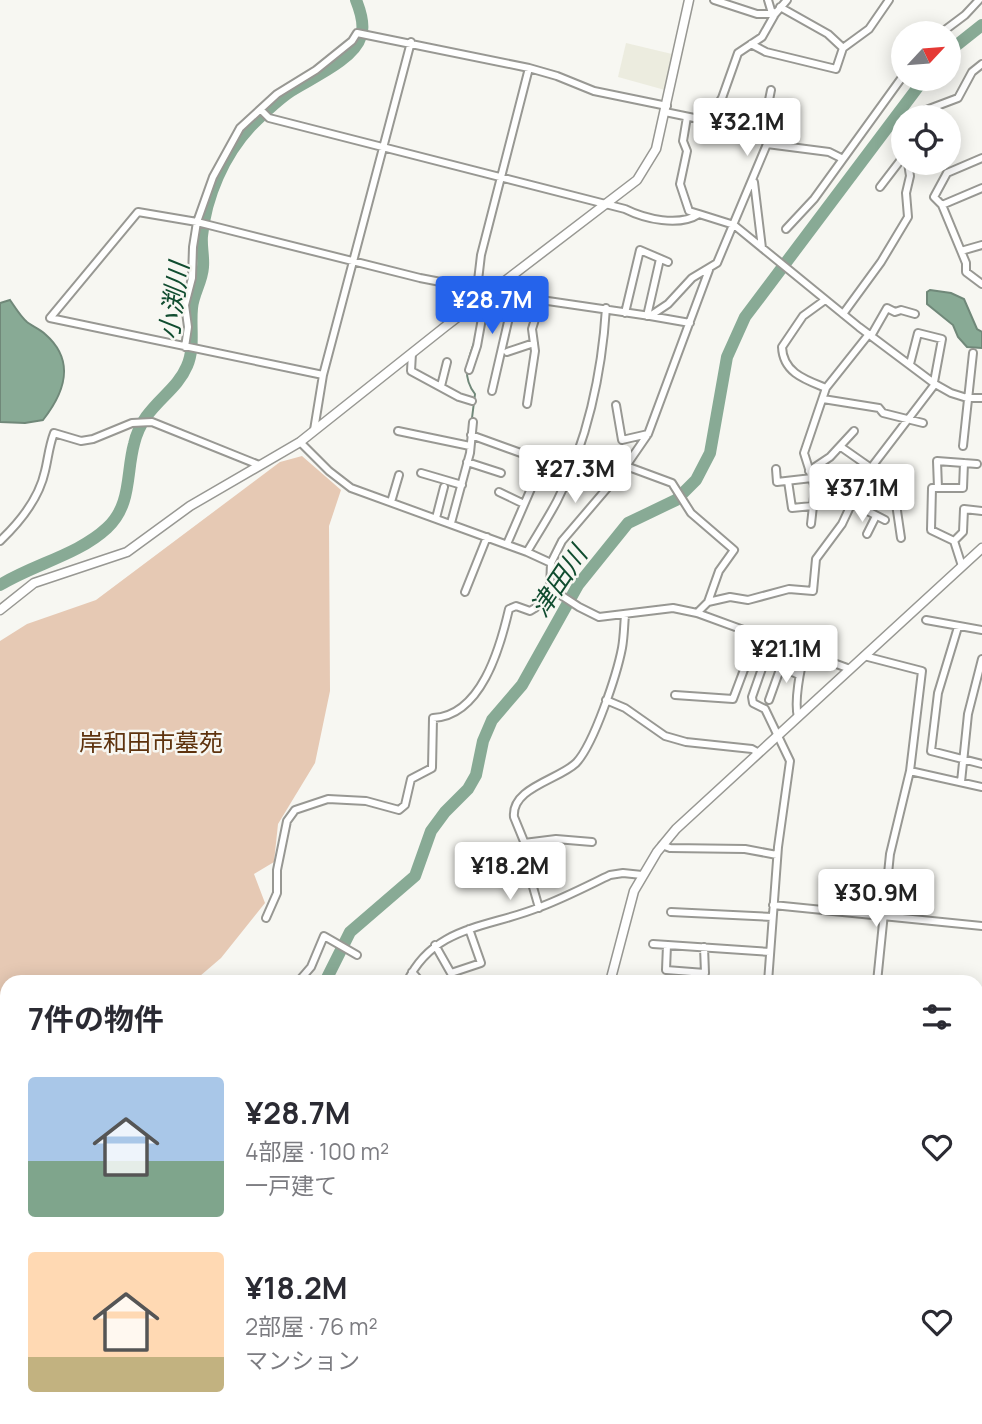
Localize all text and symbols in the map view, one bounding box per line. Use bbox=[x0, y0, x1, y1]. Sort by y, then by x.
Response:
north arrow bbox=[891, 21, 961, 91]
map controls bbox=[891, 21, 961, 175]
pin: ¥32.1M bbox=[690, 99, 804, 158]
text: ¥32.1M bbox=[709, 105, 785, 137]
button: locate bbox=[891, 105, 961, 175]
water label: 小渕川 bbox=[150, 257, 197, 342]
pin: ¥28.7M bbox=[435, 276, 549, 336]
text: ¥28.7M bbox=[452, 283, 532, 315]
pin: ¥27.3M bbox=[518, 446, 632, 505]
text: ¥27.3M bbox=[535, 452, 615, 484]
pin: ¥37.1M bbox=[805, 464, 919, 524]
text: ¥37.1M bbox=[825, 471, 899, 503]
water label: 津田川 bbox=[521, 536, 596, 623]
pin: ¥21.1M bbox=[729, 626, 843, 685]
text: ¥21.1M bbox=[751, 632, 821, 664]
park label: 岸和田市墓苑 bbox=[79, 725, 223, 758]
pin: ¥18.2M bbox=[453, 842, 567, 902]
text: ¥18.2M bbox=[471, 849, 549, 881]
pin: ¥30.9M bbox=[819, 870, 933, 929]
text: ¥30.9M bbox=[834, 876, 918, 908]
text: 7件の物件 bbox=[28, 998, 164, 1039]
icon: filters bbox=[918, 998, 956, 1036]
text: ¥28.7M bbox=[245, 1092, 350, 1133]
icon: home bbox=[84, 1105, 168, 1189]
icon: heart bbox=[918, 1128, 956, 1166]
text: 4部屋 · 100 m² bbox=[245, 1135, 389, 1167]
text: 一戸建て bbox=[245, 1169, 337, 1201]
text: ¥18.2M bbox=[245, 1267, 347, 1308]
icon: home bbox=[84, 1280, 168, 1364]
icon: heart bbox=[918, 1303, 956, 1341]
text: 2部屋 · 76 m² bbox=[245, 1310, 378, 1342]
text: マンション bbox=[245, 1344, 360, 1376]

